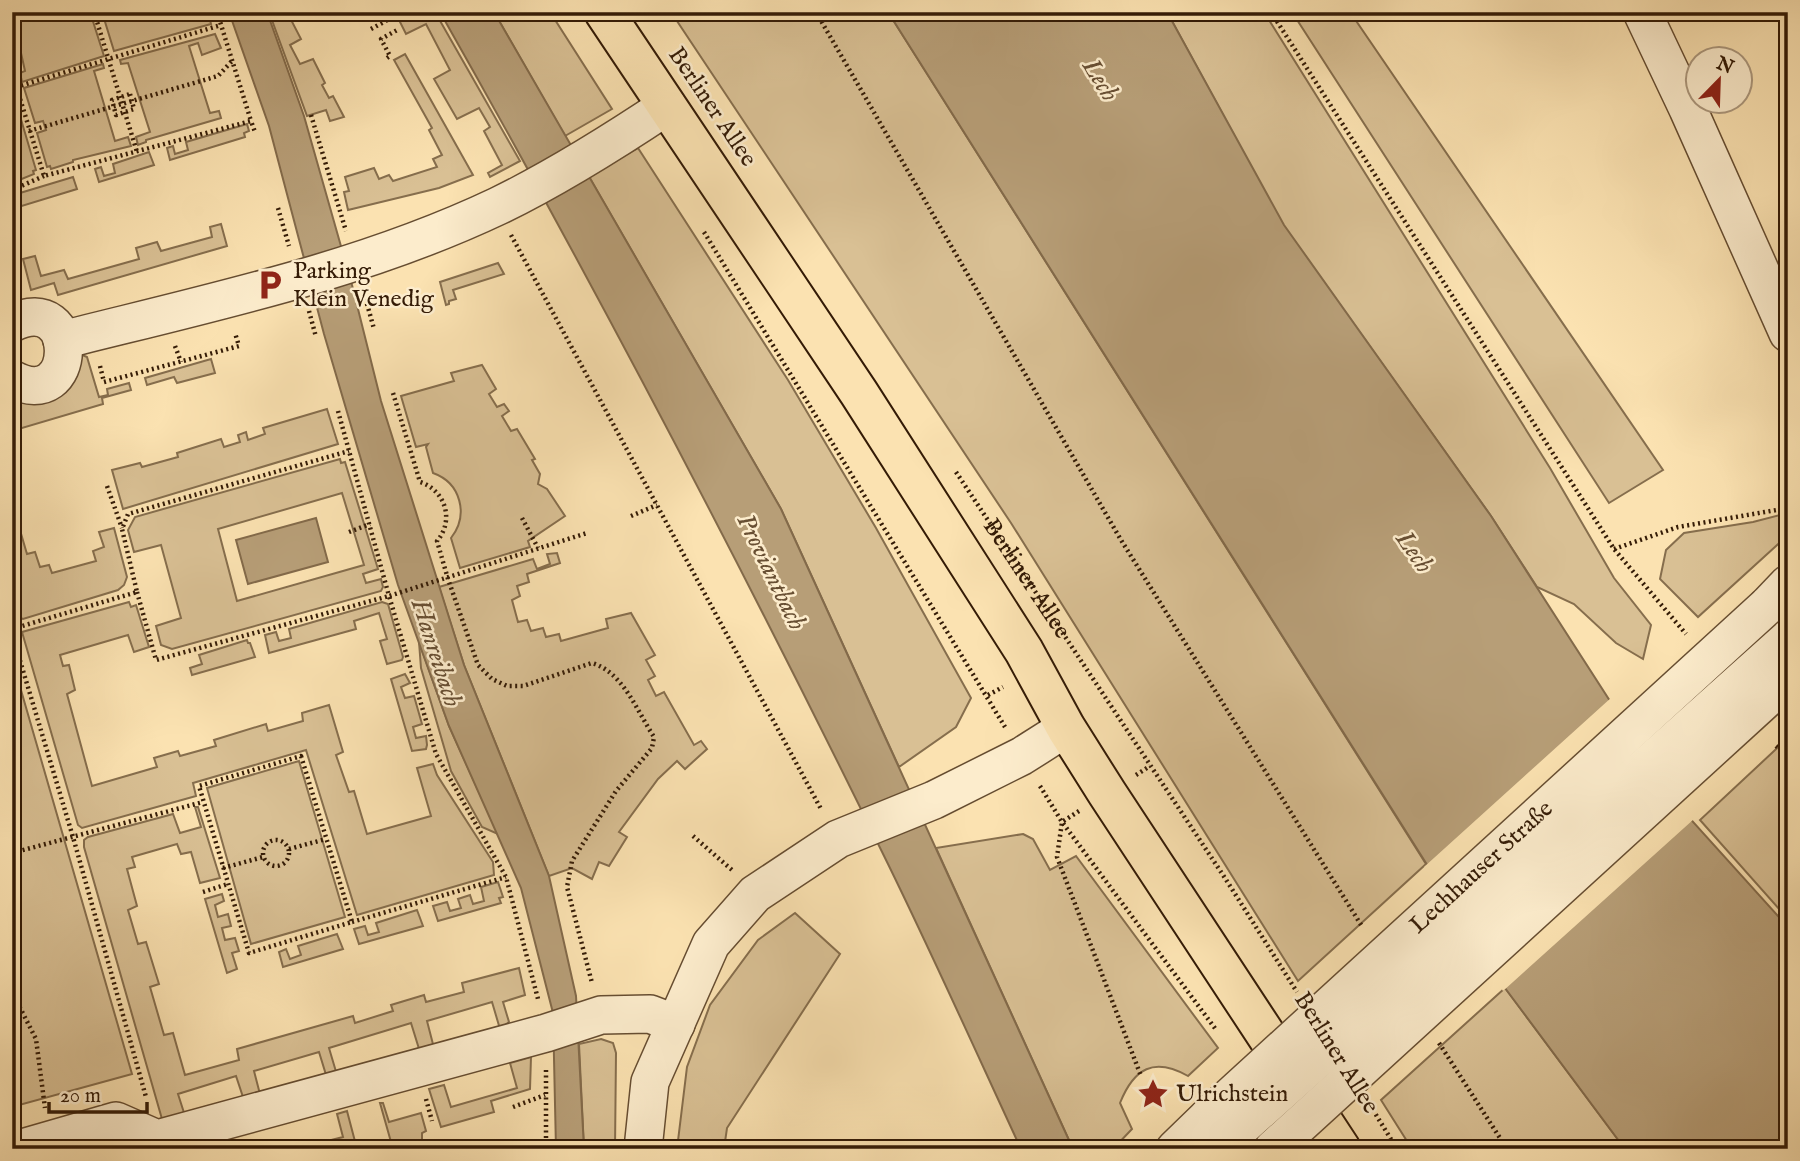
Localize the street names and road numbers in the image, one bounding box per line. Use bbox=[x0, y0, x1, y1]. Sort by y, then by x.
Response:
street label: Berliner Allee bbox=[661, 41, 763, 173]
street label: Berliner Allee bbox=[976, 513, 1078, 645]
street label: Lechhauser Straße bbox=[1403, 794, 1560, 940]
street label: Berliner Allee bbox=[1286, 986, 1386, 1120]

